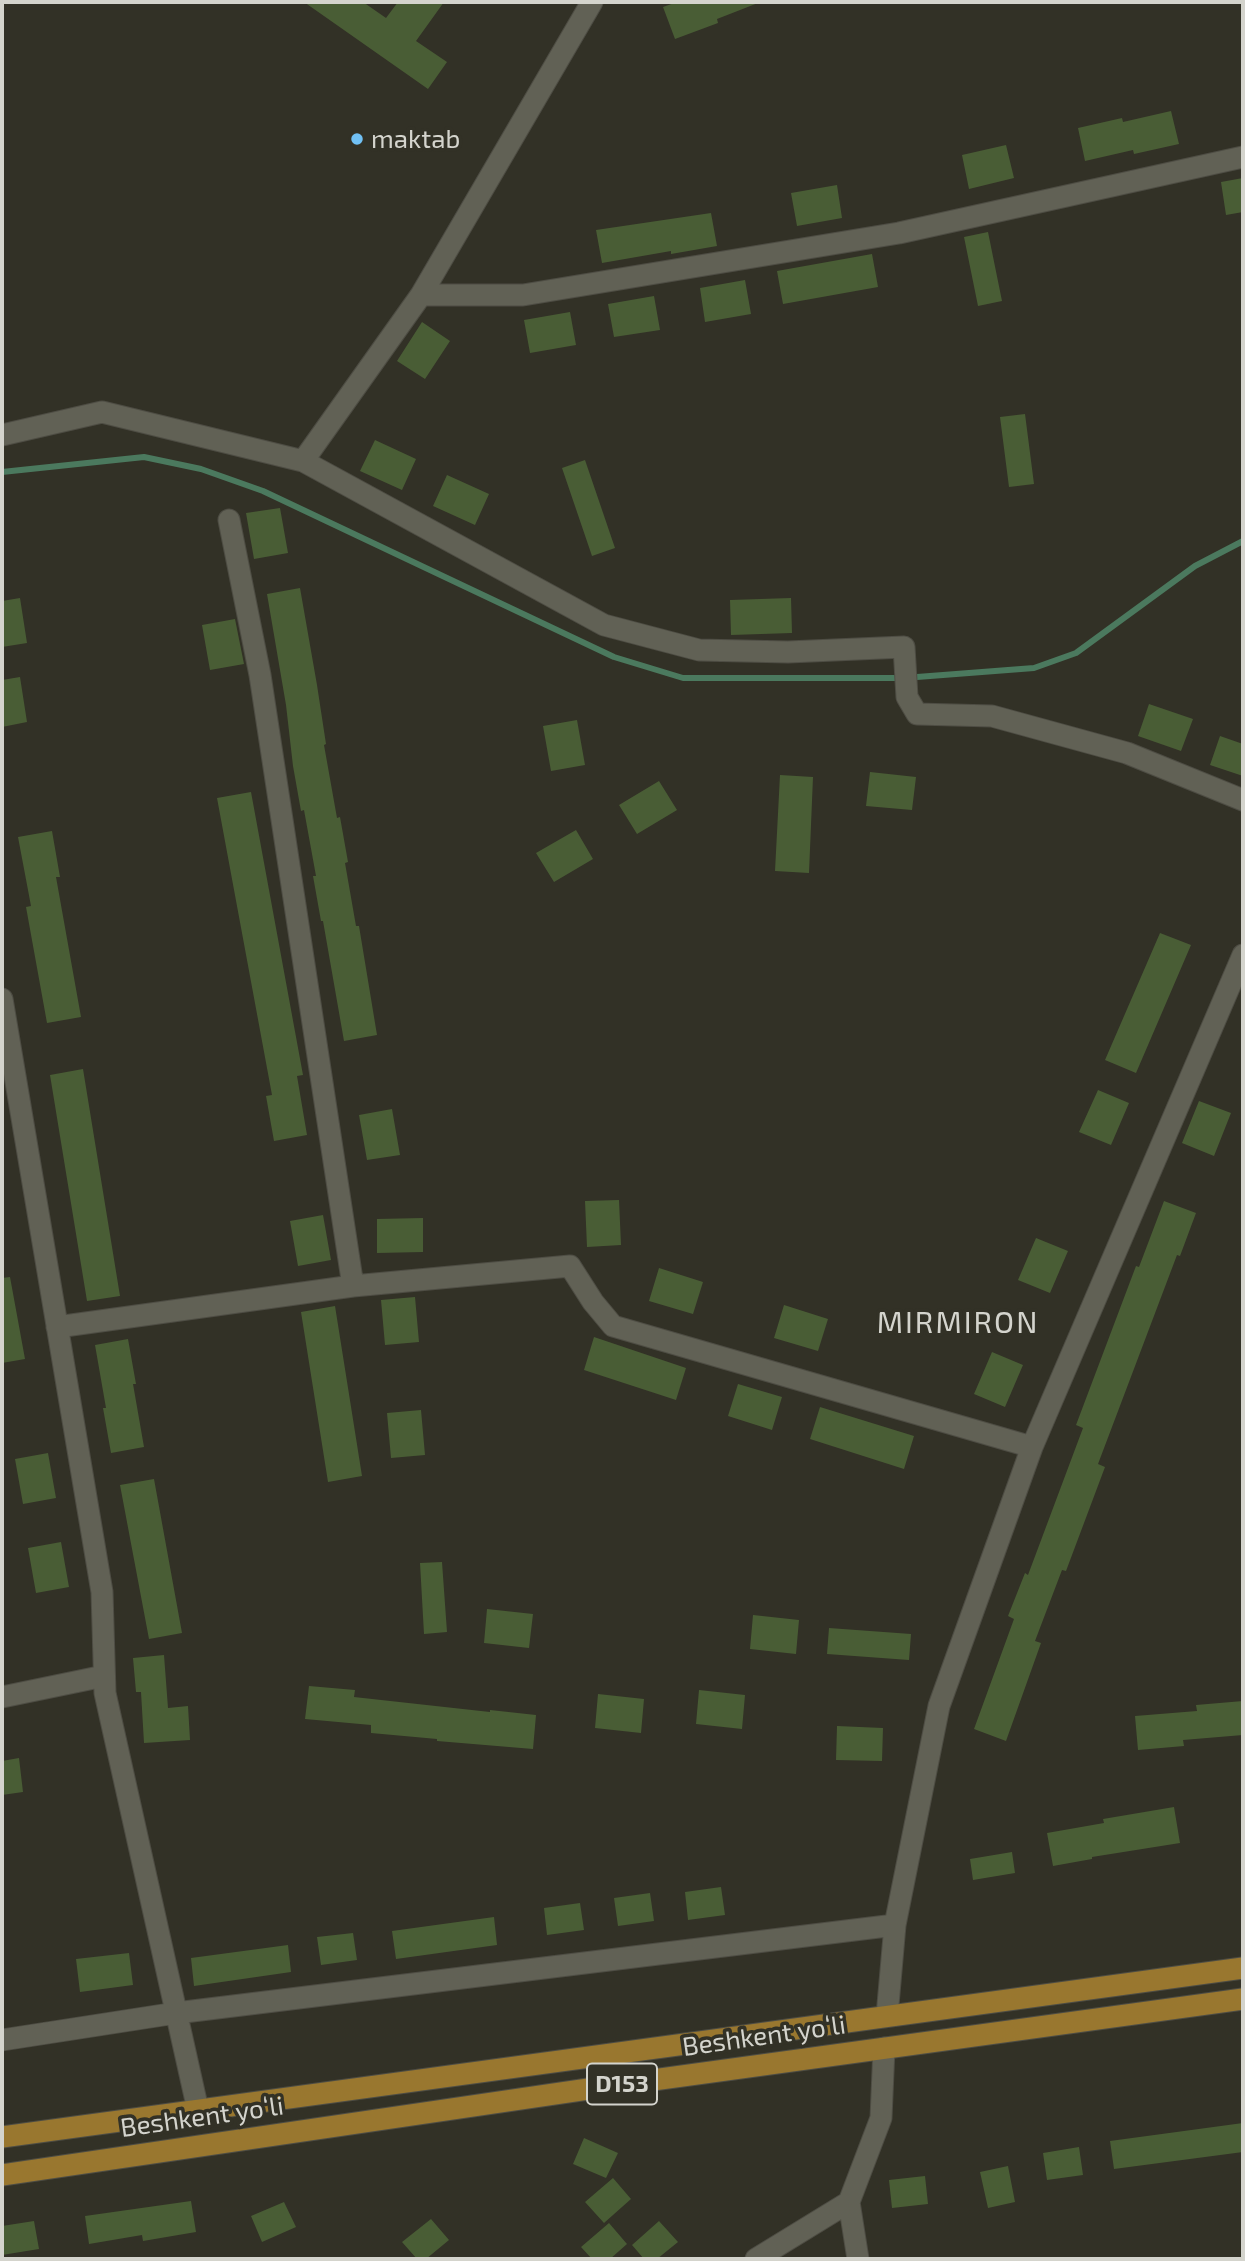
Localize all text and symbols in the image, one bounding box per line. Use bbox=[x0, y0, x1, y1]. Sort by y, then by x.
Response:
place label: maktab bbox=[371, 123, 460, 155]
marker: maktab bbox=[349, 131, 365, 147]
district label: MIRMIRON bbox=[878, 1305, 1038, 1341]
street label: Beshkent yoʻli bbox=[680, 2009, 848, 2063]
road number: D153 bbox=[587, 2064, 657, 2104]
street label: Beshkent yoʻli bbox=[118, 2090, 286, 2144]

